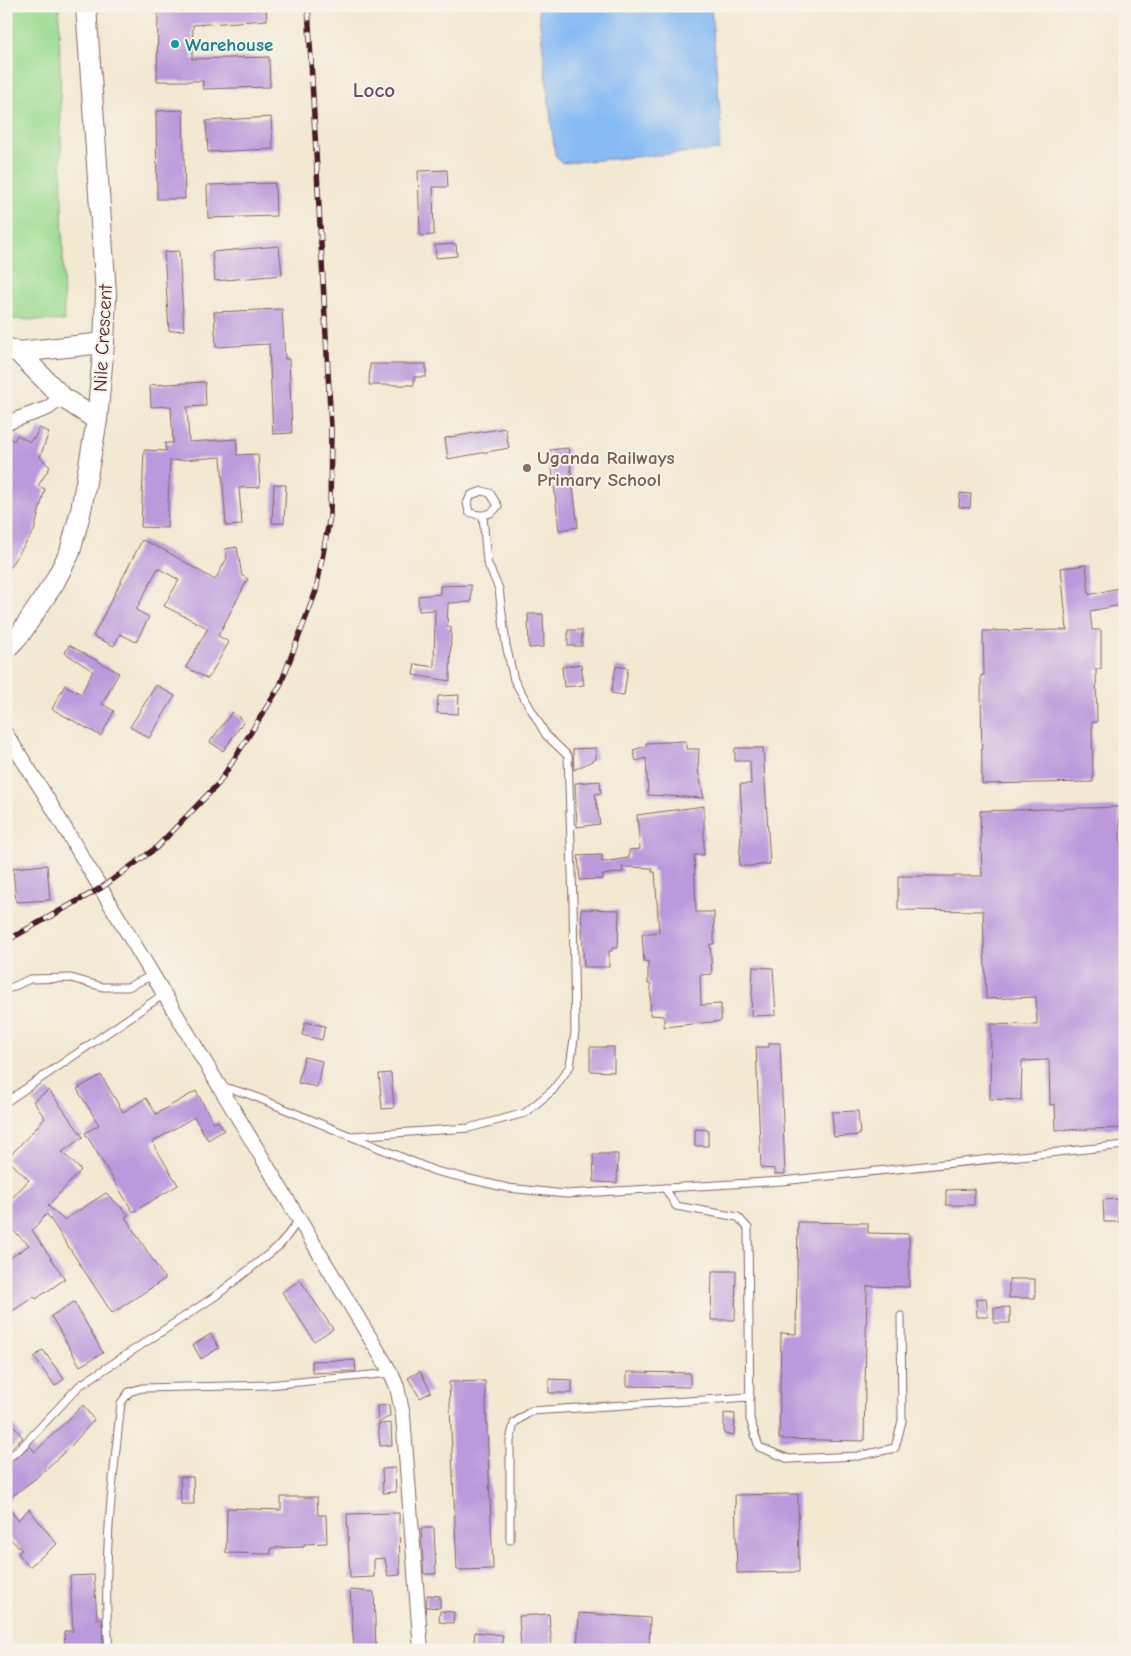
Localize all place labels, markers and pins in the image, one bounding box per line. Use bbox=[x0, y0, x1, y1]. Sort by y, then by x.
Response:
place label: Warehouse bbox=[185, 34, 273, 56]
marker: Warehouse bbox=[169, 38, 181, 50]
place label: Uganda Railways Primary School bbox=[537, 447, 674, 491]
marker: Uganda Railways Primary School bbox=[521, 462, 533, 474]

